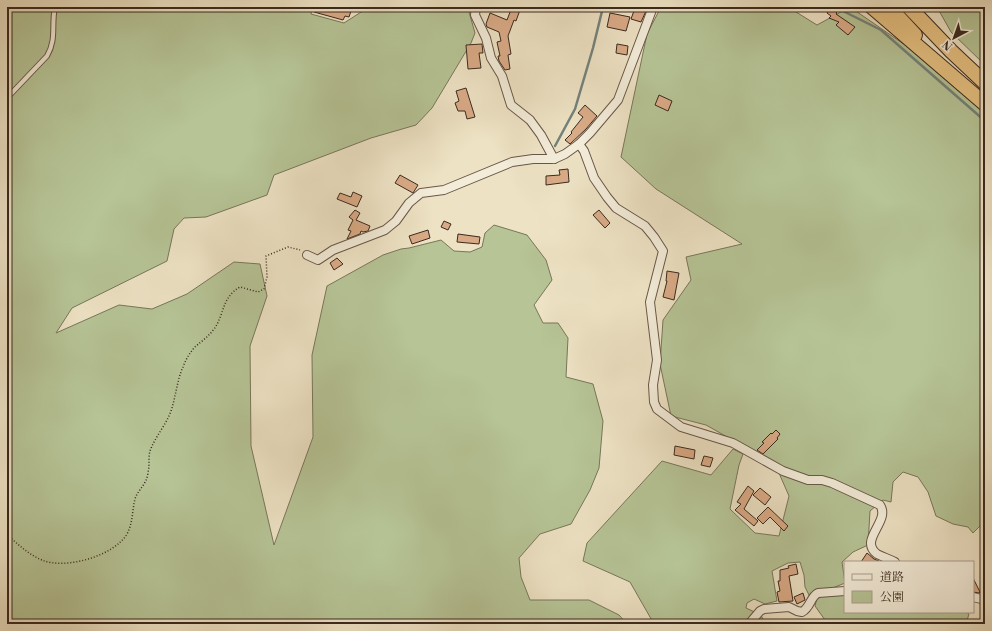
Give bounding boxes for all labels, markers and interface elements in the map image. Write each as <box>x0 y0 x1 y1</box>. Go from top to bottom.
north arrow <box>934 18 974 58</box>
text: N <box>940 36 956 53</box>
legend <box>844 561 974 613</box>
text: 道路 <box>880 570 904 585</box>
text: 公園 <box>880 590 904 605</box>

